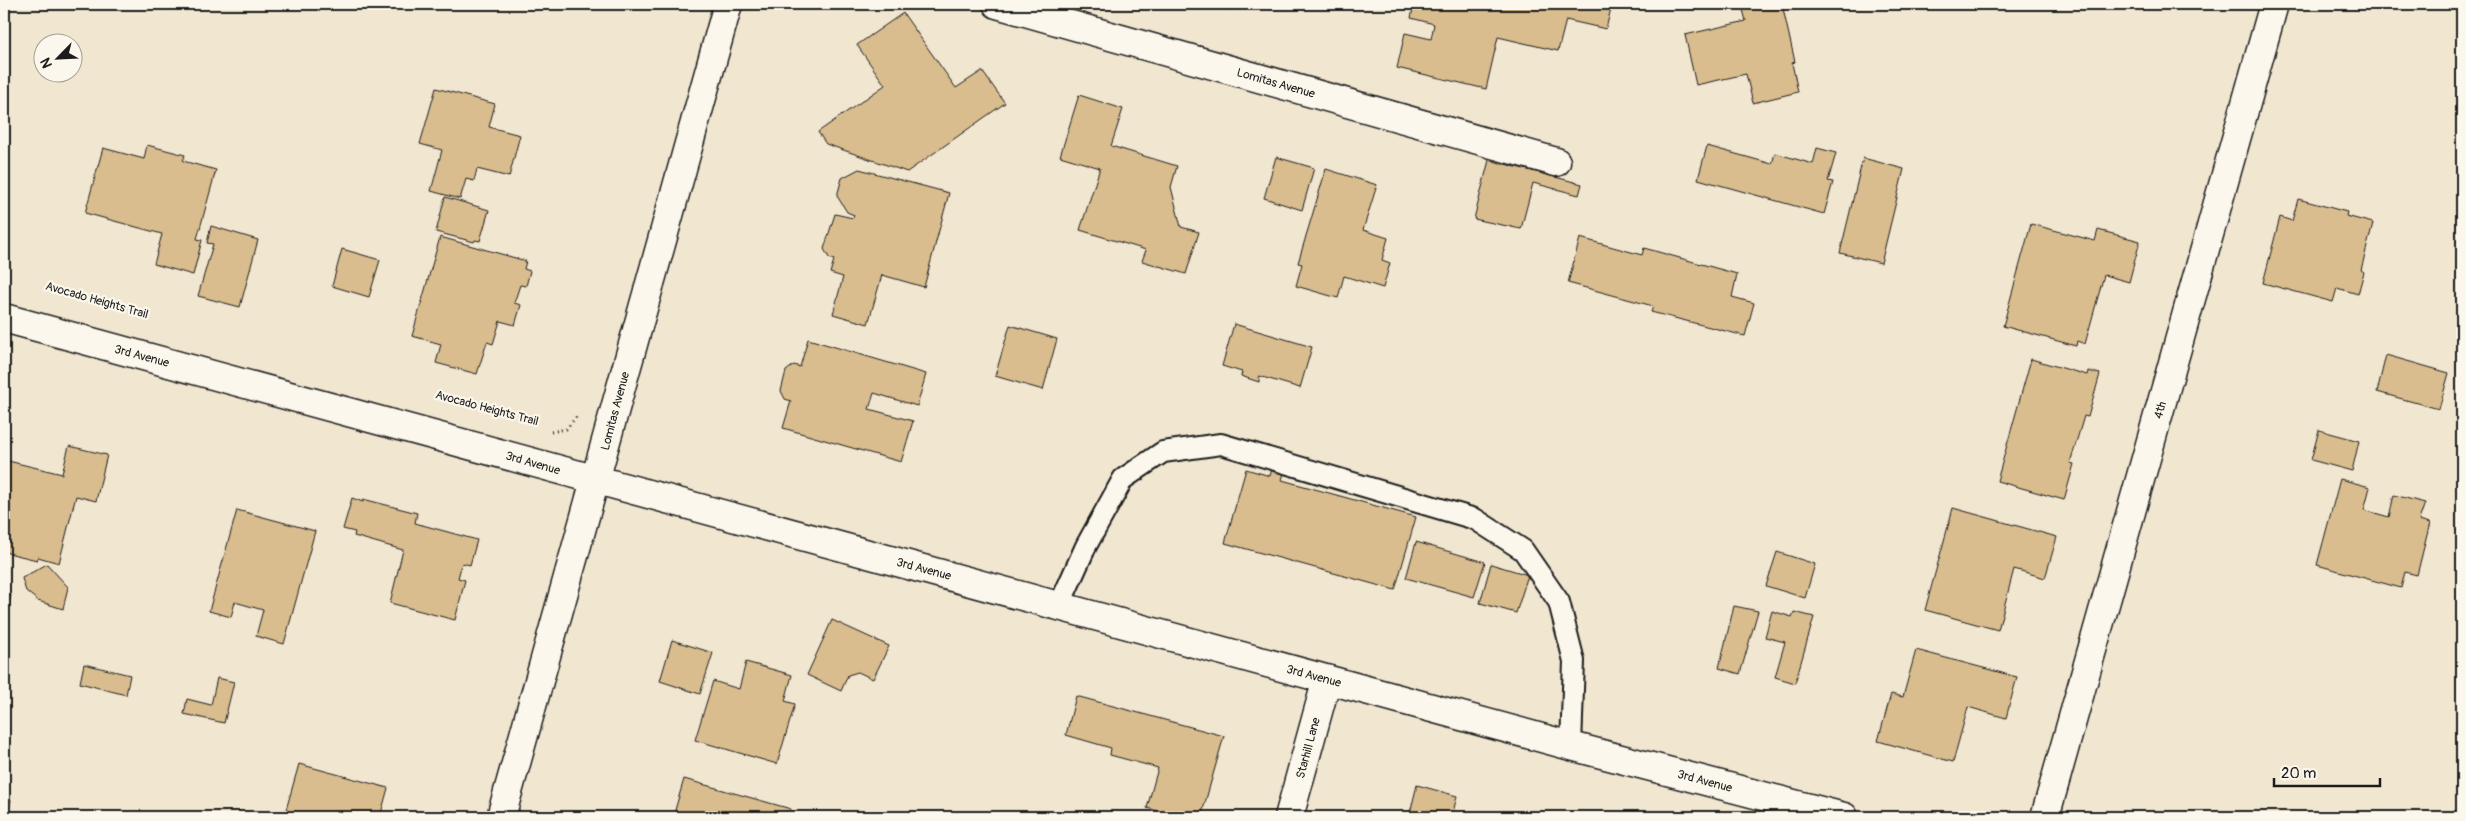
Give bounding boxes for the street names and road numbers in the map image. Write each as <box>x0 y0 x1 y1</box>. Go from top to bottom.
street label: Lomitas Avenue <box>1235 65 1317 102</box>
street label: Avocado Heights Trail <box>44 279 150 322</box>
street label: 3rd Avenue <box>113 342 171 371</box>
street label: Lomitas Avenue <box>598 370 633 452</box>
street label: Avocado Heights Trail <box>434 387 540 430</box>
street label: 4th <box>2151 399 2170 421</box>
street label: 3rd Avenue <box>504 449 562 478</box>
street label: 3rd Avenue <box>895 555 953 584</box>
street label: 3rd Avenue <box>1285 662 1343 691</box>
street label: Starhill Lane <box>1293 716 1324 780</box>
street label: 3rd Avenue <box>1676 767 1734 796</box>

